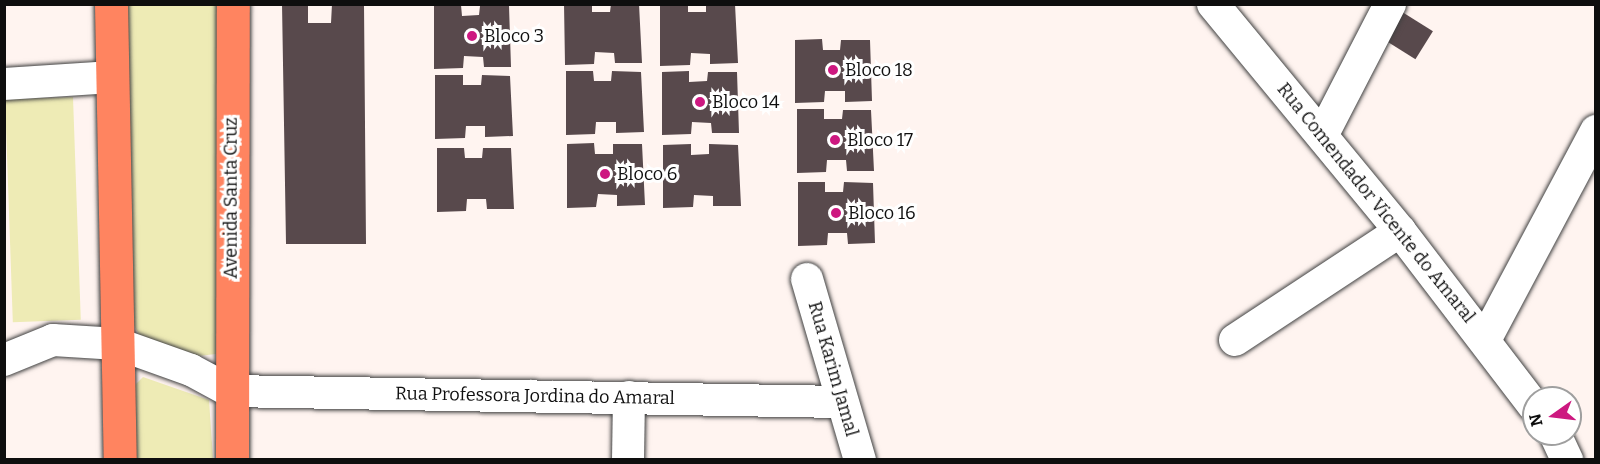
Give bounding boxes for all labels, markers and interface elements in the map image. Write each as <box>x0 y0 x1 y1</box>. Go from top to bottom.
place label: Bloco 3 <box>484 25 544 47</box>
marker: Bloco 3 <box>465 29 479 43</box>
place label: Bloco 18 <box>845 59 913 81</box>
marker: Bloco 18 <box>826 63 840 77</box>
street label: Rua Comendador Vicente do Amaral <box>1273 79 1479 327</box>
place label: Bloco 14 <box>712 91 780 113</box>
marker: Bloco 14 <box>693 95 707 109</box>
street label: Avenida Santa Cruz <box>220 117 242 279</box>
place label: Bloco 17 <box>847 129 913 151</box>
marker: Bloco 17 <box>828 133 842 147</box>
place label: Bloco 6 <box>617 163 677 185</box>
marker: Bloco 6 <box>598 167 612 181</box>
place label: Bloco 16 <box>848 202 916 224</box>
marker: Bloco 16 <box>829 206 843 220</box>
street label: Rua Karim Jamal <box>803 299 863 439</box>
street label: Rua Professora Jordina do Amaral <box>395 383 675 409</box>
north arrow <box>1522 386 1582 446</box>
text: N <box>1525 412 1547 428</box>

